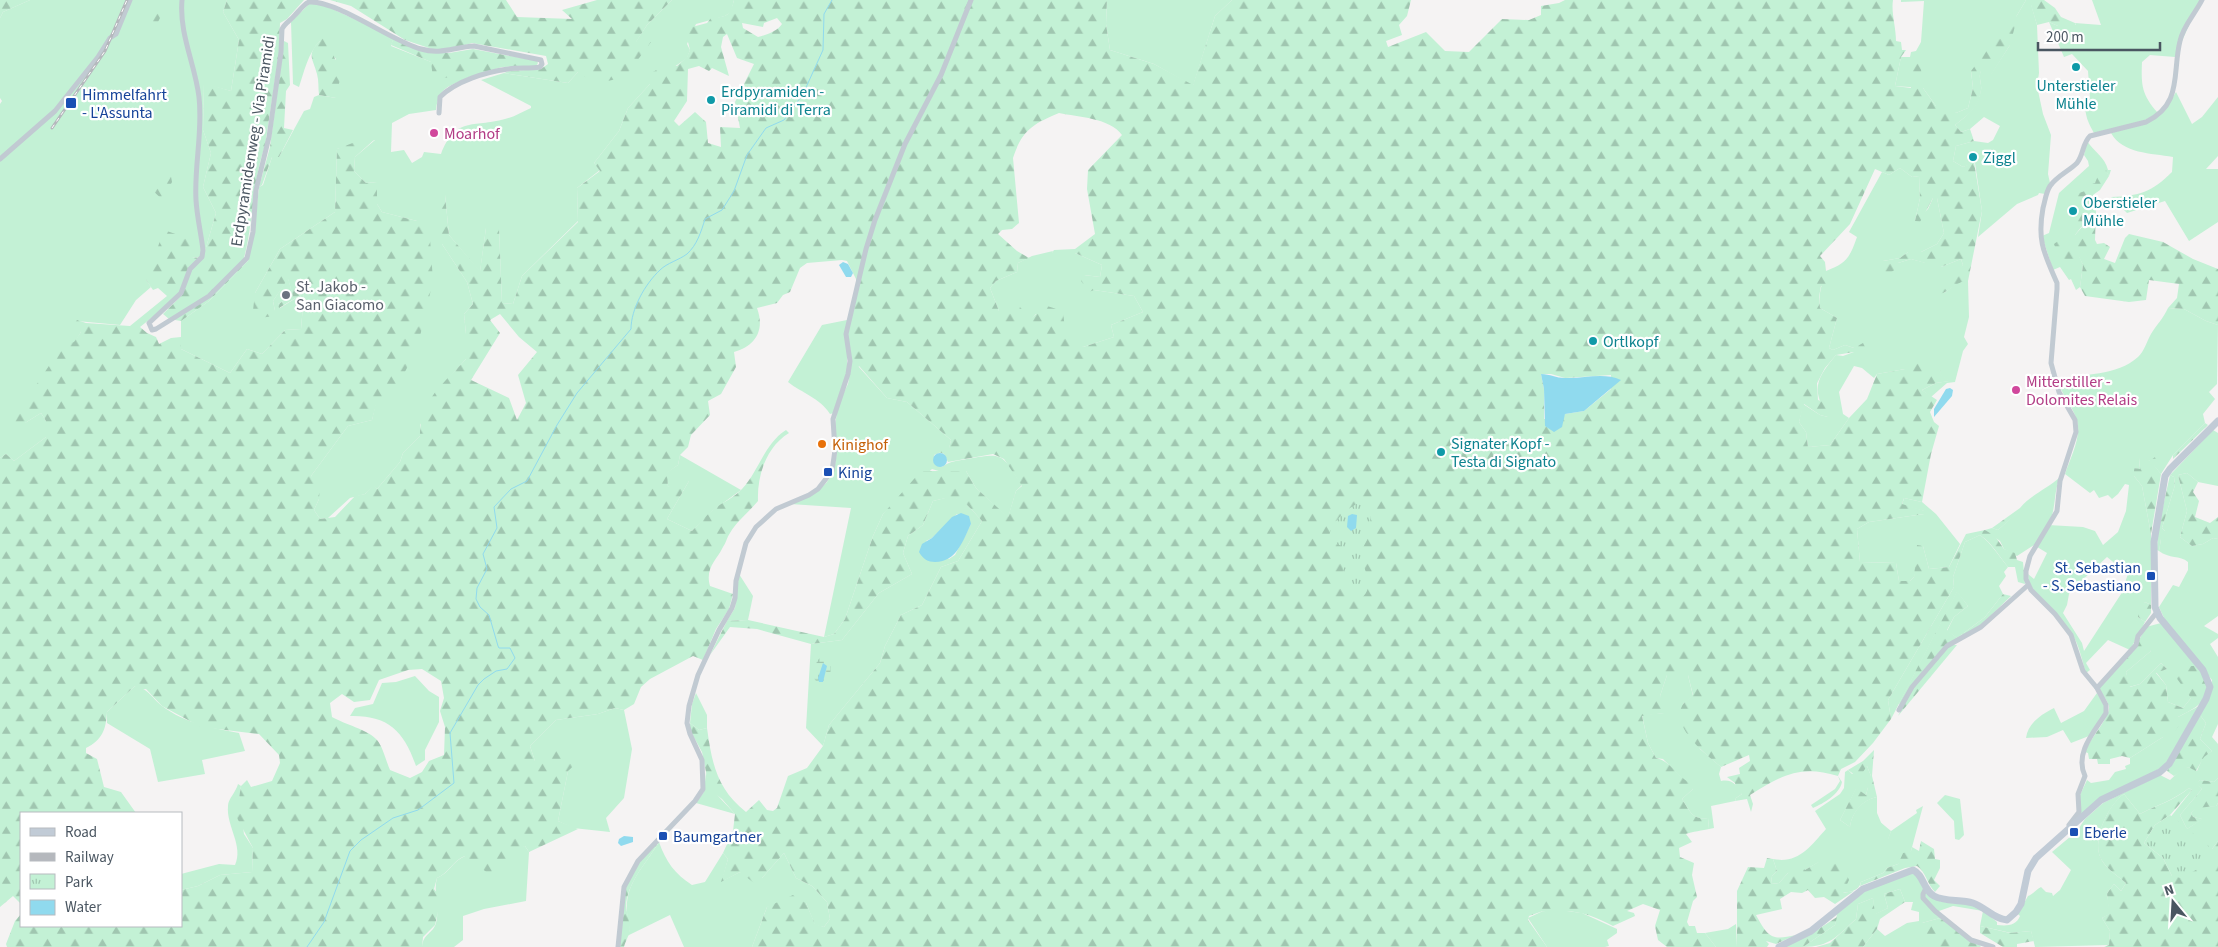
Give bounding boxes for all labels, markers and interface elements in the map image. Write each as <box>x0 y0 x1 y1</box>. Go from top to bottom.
scale bar <box>2038 20 2160 52</box>
text: 200 m <box>2046 27 2084 48</box>
street label: Erdpyramidenweg - Via Piramidi <box>225 34 281 248</box>
marker: Unterstieler Mühle <box>2070 61 2082 73</box>
place label: Unterstieler Mühle <box>2037 75 2116 115</box>
place label: Erdpyramiden - Piramidi di Terra <box>721 81 831 121</box>
place label: Himmelfahrt - L'Assunta <box>82 84 168 124</box>
marker: Erdpyramiden - Piramidi di Terra <box>705 94 717 106</box>
marker: Himmelfahrt - L'Assunta <box>64 96 78 110</box>
place label: Moarhof <box>444 123 501 145</box>
marker: Moarhof <box>428 127 440 139</box>
place label: Ziggl <box>1983 147 2016 169</box>
marker: Ziggl <box>1967 151 1979 163</box>
place label: Oberstieler Mühle <box>2083 192 2158 232</box>
marker: Oberstieler Mühle <box>2067 205 2079 217</box>
place label: St. Jakob - San Giacomo <box>296 276 384 316</box>
marker: St. Jakob - San Giacomo <box>280 289 292 301</box>
place label: Ortlkopf <box>1603 331 1660 353</box>
marker: Ortlkopf <box>1587 335 1599 347</box>
place label: Mitterstiller - Dolomites Relais <box>2026 371 2137 411</box>
marker: Mitterstiller - Dolomites Relais <box>2010 384 2022 396</box>
place label: Signater Kopf - Testa di Signato <box>1451 433 1556 473</box>
place label: Kinighof <box>832 434 889 456</box>
marker: Kinighof <box>816 438 828 450</box>
marker: Signater Kopf - Testa di Signato <box>1435 446 1447 458</box>
place label: Kinig <box>838 462 872 484</box>
marker: Kinig <box>822 466 834 478</box>
place label: St. Sebastian - S. Sebastiano <box>2043 557 2141 597</box>
marker: St. Sebastian - S. Sebastiano <box>2145 570 2157 582</box>
legend <box>20 812 182 927</box>
text: Road <box>65 822 97 843</box>
place label: Eberle <box>2084 822 2127 844</box>
place label: Baumgartner <box>673 826 762 848</box>
marker: Eberle <box>2068 826 2080 838</box>
marker: Baumgartner <box>657 830 669 842</box>
text: Railway <box>65 847 114 868</box>
text: Park <box>65 872 94 893</box>
north arrow <box>2148 877 2198 927</box>
text: N <box>2162 880 2177 902</box>
text: Water <box>65 897 102 918</box>

